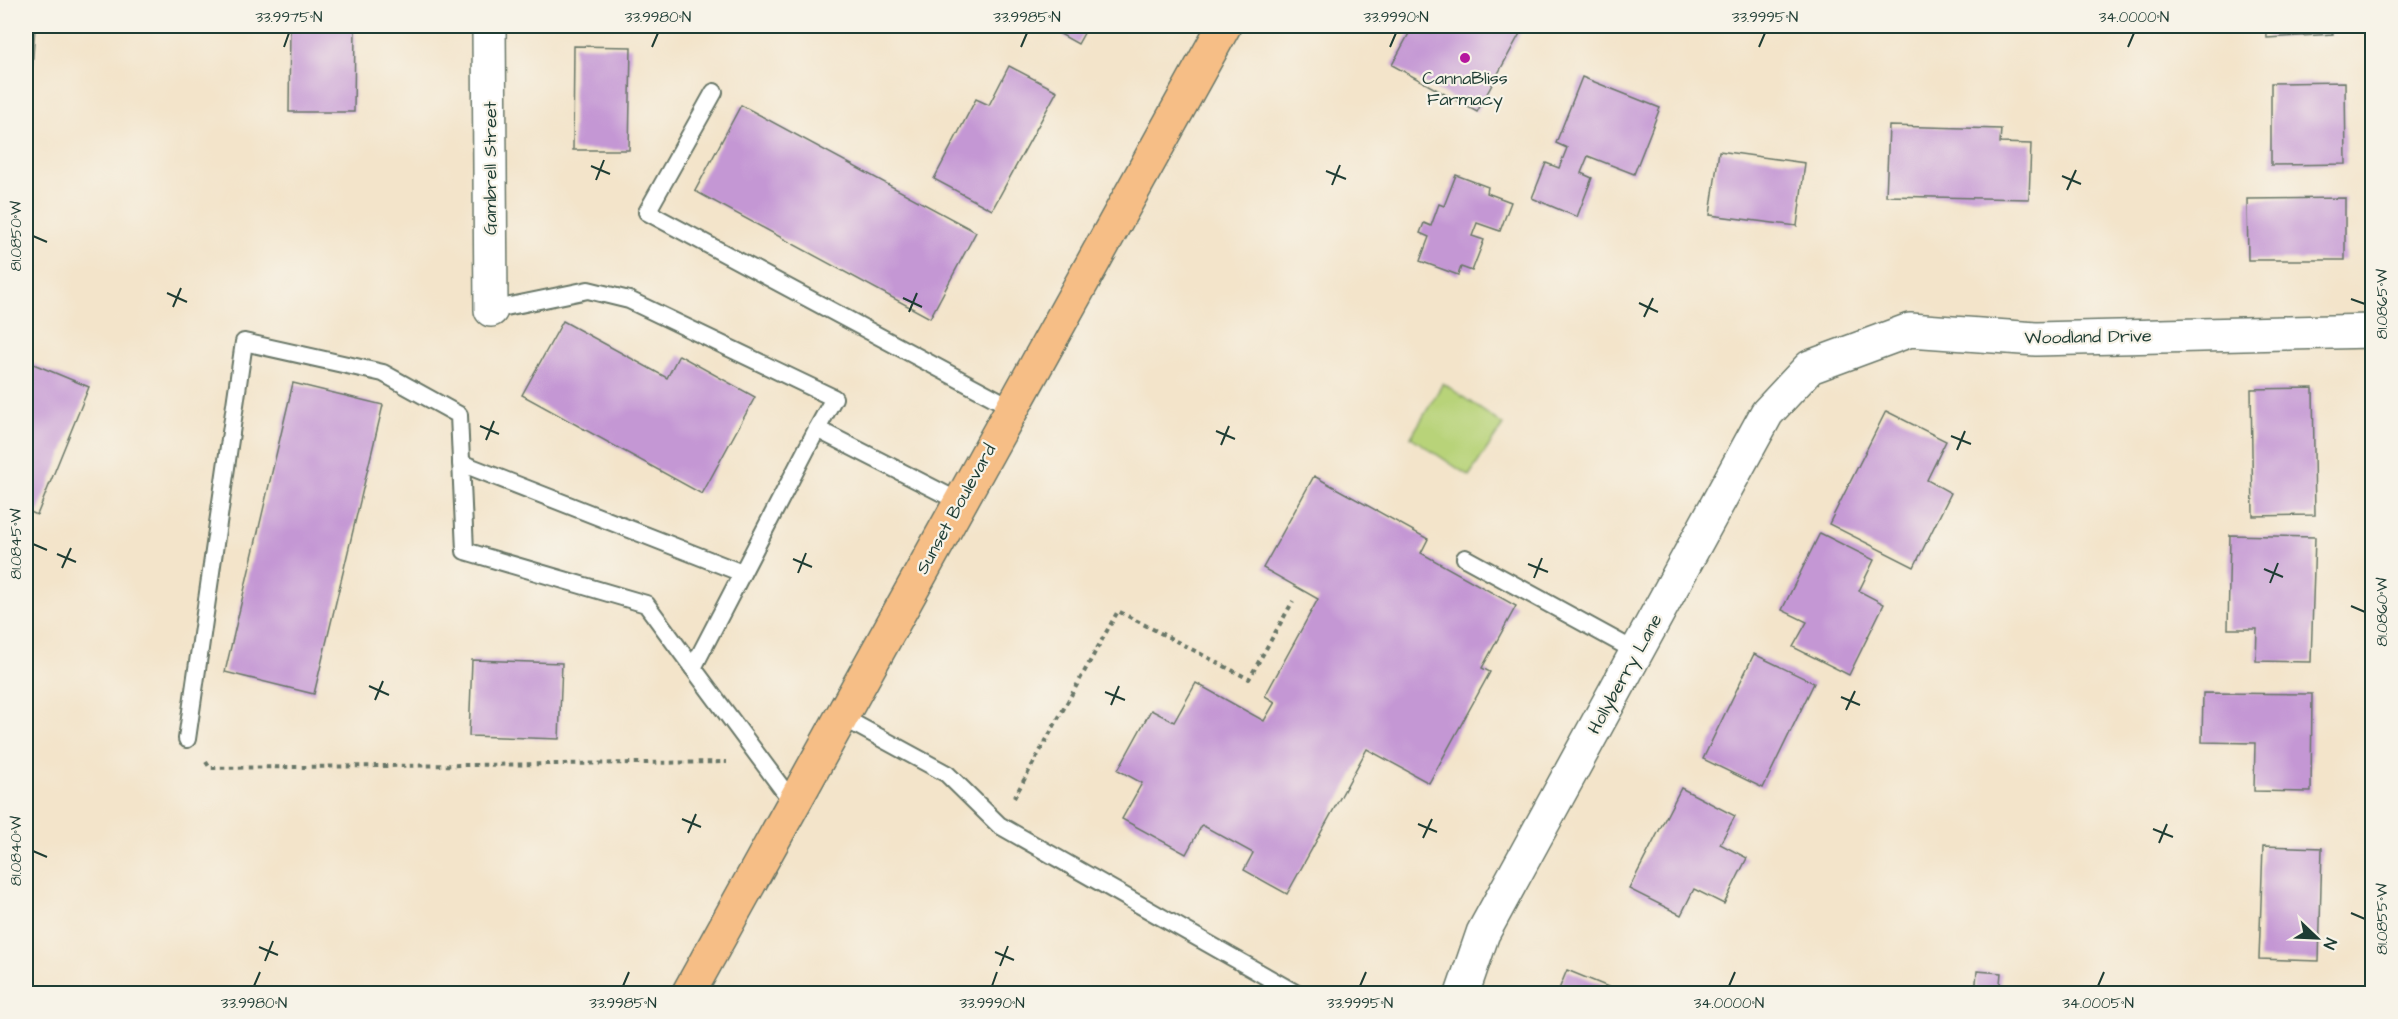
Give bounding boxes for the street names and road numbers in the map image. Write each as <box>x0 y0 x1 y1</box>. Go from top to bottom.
street label: Gambrell Street <box>478 100 503 235</box>
street label: Woodland Drive <box>2024 323 2152 351</box>
street label: Sunset Boulevard <box>910 439 1002 579</box>
street label: Hollyberry Lane <box>1582 609 1669 739</box>

